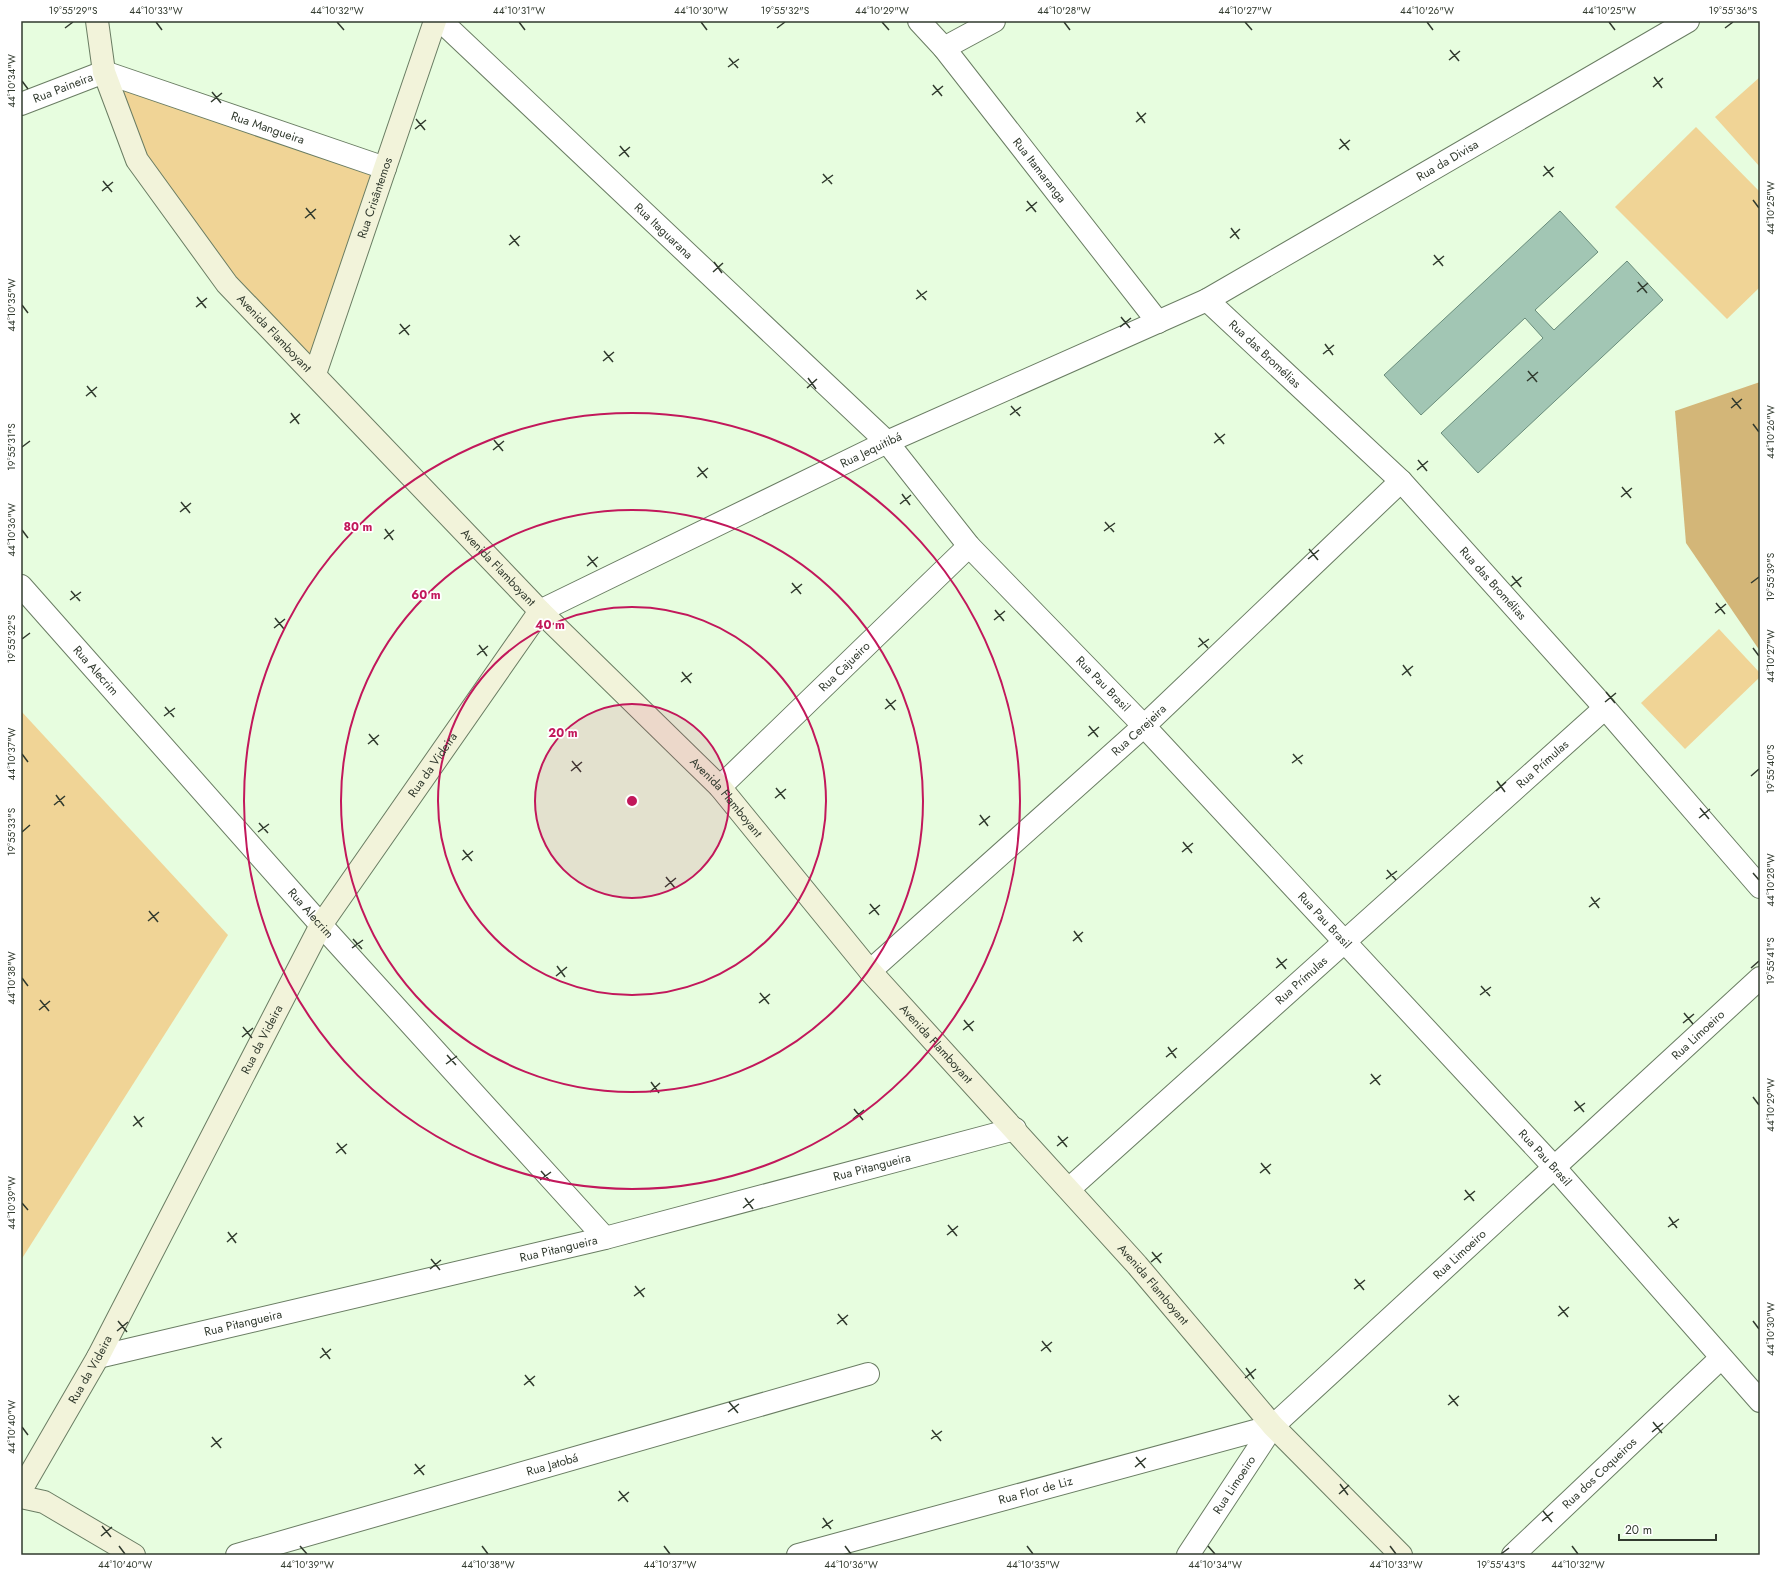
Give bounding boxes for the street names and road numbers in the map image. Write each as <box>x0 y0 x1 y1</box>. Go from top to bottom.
street label: Rua Paineira <box>30 68 96 108</box>
street label: Rua Mangueira <box>229 107 307 149</box>
street label: Rua Itamaranga <box>1008 134 1071 207</box>
street label: Rua da Divisa <box>1413 135 1482 186</box>
street label: Rua Crisântemos <box>353 155 397 241</box>
street label: Rua Itaguarana <box>630 199 697 263</box>
street label: Avenida Flamboyant <box>233 290 316 376</box>
street label: Rua das Bromélias <box>1225 316 1305 392</box>
street label: Rua Jequitibá <box>837 428 905 473</box>
street label: Avenida Flamboyant <box>457 524 540 610</box>
street label: Rua das Bromélias <box>1455 543 1531 624</box>
street label: Rua Cajueiro <box>814 637 874 696</box>
street label: Rua Alecrim <box>69 642 123 700</box>
street label: Rua Pau Brasil <box>1072 652 1134 716</box>
street label: Rua Cerejeira <box>1107 700 1171 760</box>
street label: Rua da Videira <box>404 729 462 801</box>
street label: Rua Prímulas <box>1512 736 1573 793</box>
street label: Avenida Flamboyant <box>686 753 767 841</box>
street label: Rua Alecrim <box>283 884 338 942</box>
street label: Rua Pau Brasil <box>1294 888 1356 953</box>
street label: Rua Prímulas <box>1271 952 1332 1009</box>
street label: Avenida Flamboyant <box>895 1000 977 1088</box>
street label: Rua da Videira <box>237 1001 287 1077</box>
street label: Rua Limoeiro <box>1667 1006 1729 1064</box>
street label: Rua Pau Brasil <box>1514 1125 1576 1190</box>
street label: Rua Pitangueira <box>831 1148 913 1186</box>
street label: Rua Limoeiro <box>1429 1225 1491 1284</box>
street label: Rua Pitangueira <box>518 1231 599 1267</box>
street label: Avenida Flamboyant <box>1113 1240 1193 1329</box>
street label: Rua Pitangueira <box>202 1305 284 1341</box>
street label: Rua da Videira <box>64 1332 117 1407</box>
street label: Rua dos Coqueiros <box>1558 1433 1641 1513</box>
street label: Rua Jatobá <box>524 1449 581 1481</box>
street label: Rua Limoeiro <box>1208 1452 1260 1518</box>
street label: Rua Flor de Liz <box>996 1472 1075 1509</box>

